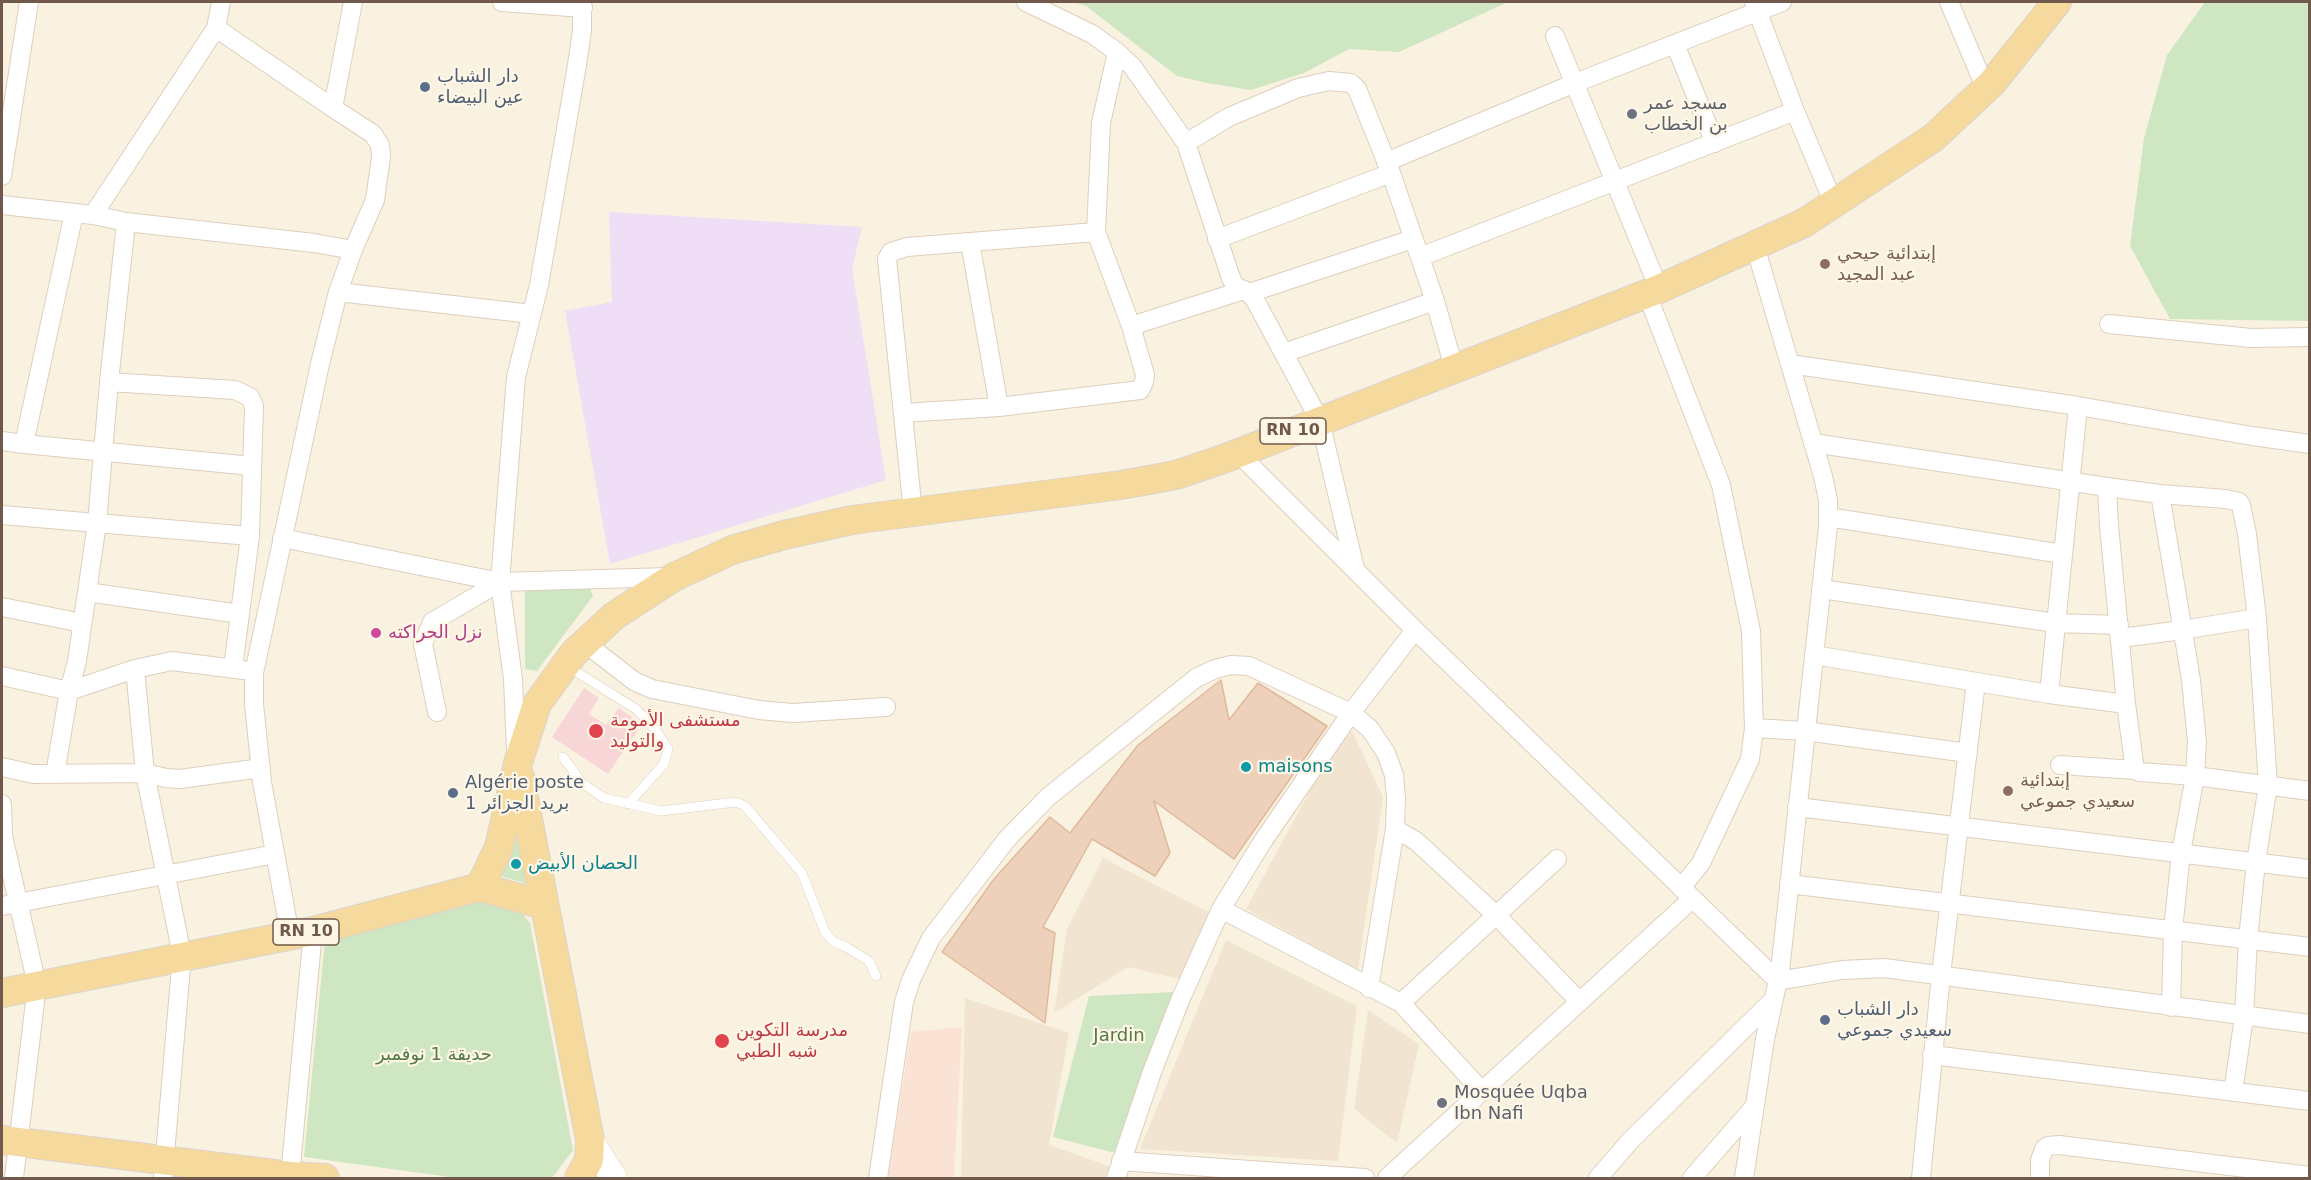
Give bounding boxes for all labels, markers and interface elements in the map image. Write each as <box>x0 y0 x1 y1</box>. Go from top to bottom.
place label: دار الشباب عين البيضاء <box>437 66 524 109</box>
marker: دار الشباب عين البيضاء <box>418 80 432 94</box>
place label: مسجد عمر بن الخطاب <box>1644 93 1728 136</box>
marker: مسجد عمر بن الخطاب <box>1625 107 1639 121</box>
place label: إبتدائية حيحي عبد المجيد <box>1837 243 1936 286</box>
marker: إبتدائية حيحي عبد المجيد <box>1818 257 1832 271</box>
road number: RN 10 <box>1260 418 1326 444</box>
place label: نزل الحراكته <box>388 622 482 644</box>
marker: نزل الحراكته <box>369 626 383 640</box>
place label: مستشفى الأمومة والتوليد <box>610 710 741 752</box>
marker: مستشفى الأمومة والتوليد <box>587 722 605 740</box>
place label: maisons <box>1258 756 1333 778</box>
marker: maisons <box>1239 760 1253 774</box>
place label: إبتدائية سعيدي جموعي <box>2020 770 2135 812</box>
place label: Algérie poste 1 بريد الجزائر <box>465 772 584 814</box>
marker: إبتدائية سعيدي جموعي <box>2001 784 2015 798</box>
marker: Algérie poste 1 بريد الجزائر <box>446 786 460 800</box>
place label: الحصان الأبيض <box>528 853 638 875</box>
marker: الحصان الأبيض <box>509 857 523 871</box>
road number: RN 10 <box>273 919 339 945</box>
place label: دار الشباب سعيدي جموعي <box>1837 999 1952 1042</box>
marker: دار الشباب سعيدي جموعي <box>1818 1013 1832 1027</box>
place label: مدرسة التكوين شبه الطبي <box>736 1020 848 1062</box>
park label: Jardin <box>1093 1025 1145 1047</box>
marker: مدرسة التكوين شبه الطبي <box>713 1032 731 1050</box>
park label: حديقة 1 نوفمبر <box>376 1044 492 1066</box>
place label: Mosquée Uqba Ibn Nafi <box>1454 1082 1588 1124</box>
marker: Mosquée Uqba Ibn Nafi <box>1435 1096 1449 1110</box>

